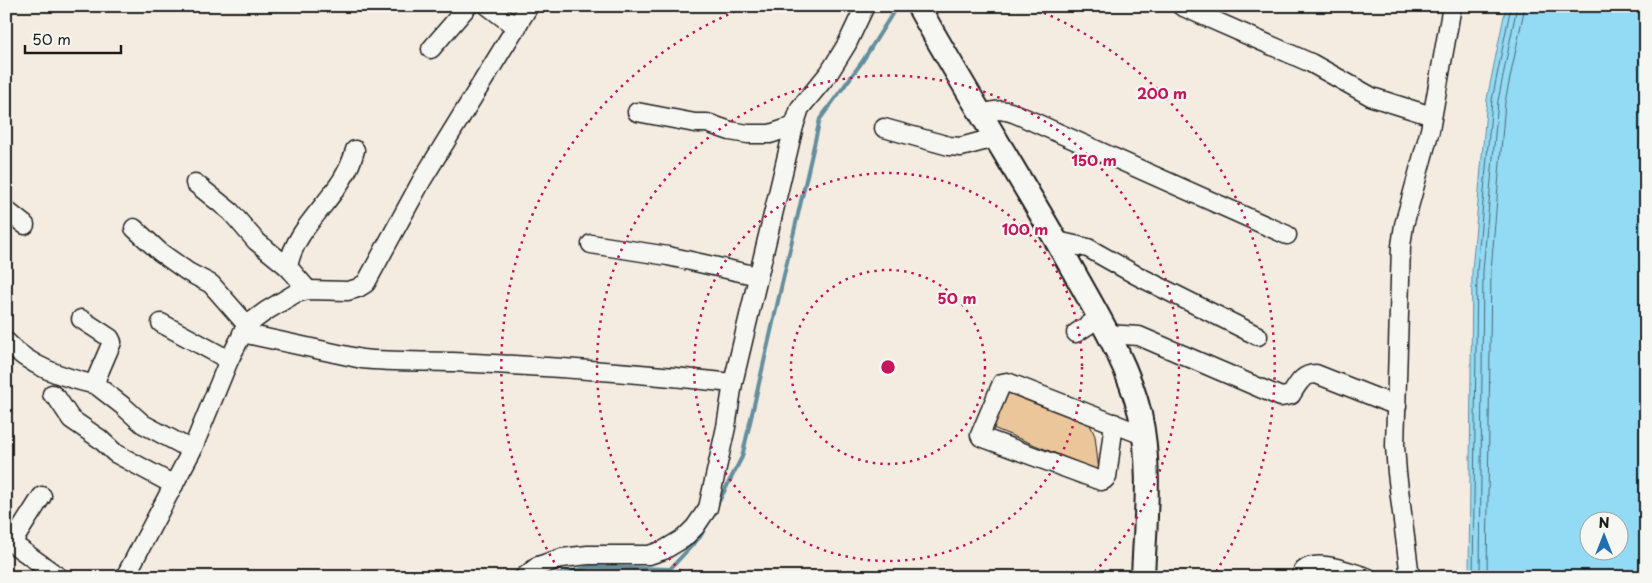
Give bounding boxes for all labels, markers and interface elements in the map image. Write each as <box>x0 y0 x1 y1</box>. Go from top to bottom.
scale bar <box>25 22 121 54</box>
text: 50 m <box>32 27 71 50</box>
text: 200 m <box>1137 81 1187 104</box>
text: 150 m <box>1071 148 1117 171</box>
text: 100 m <box>1002 217 1048 240</box>
text: 50 m <box>938 286 976 309</box>
centre of rings <box>879 358 897 376</box>
north arrow <box>1580 510 1630 560</box>
text: N <box>1598 512 1610 533</box>

